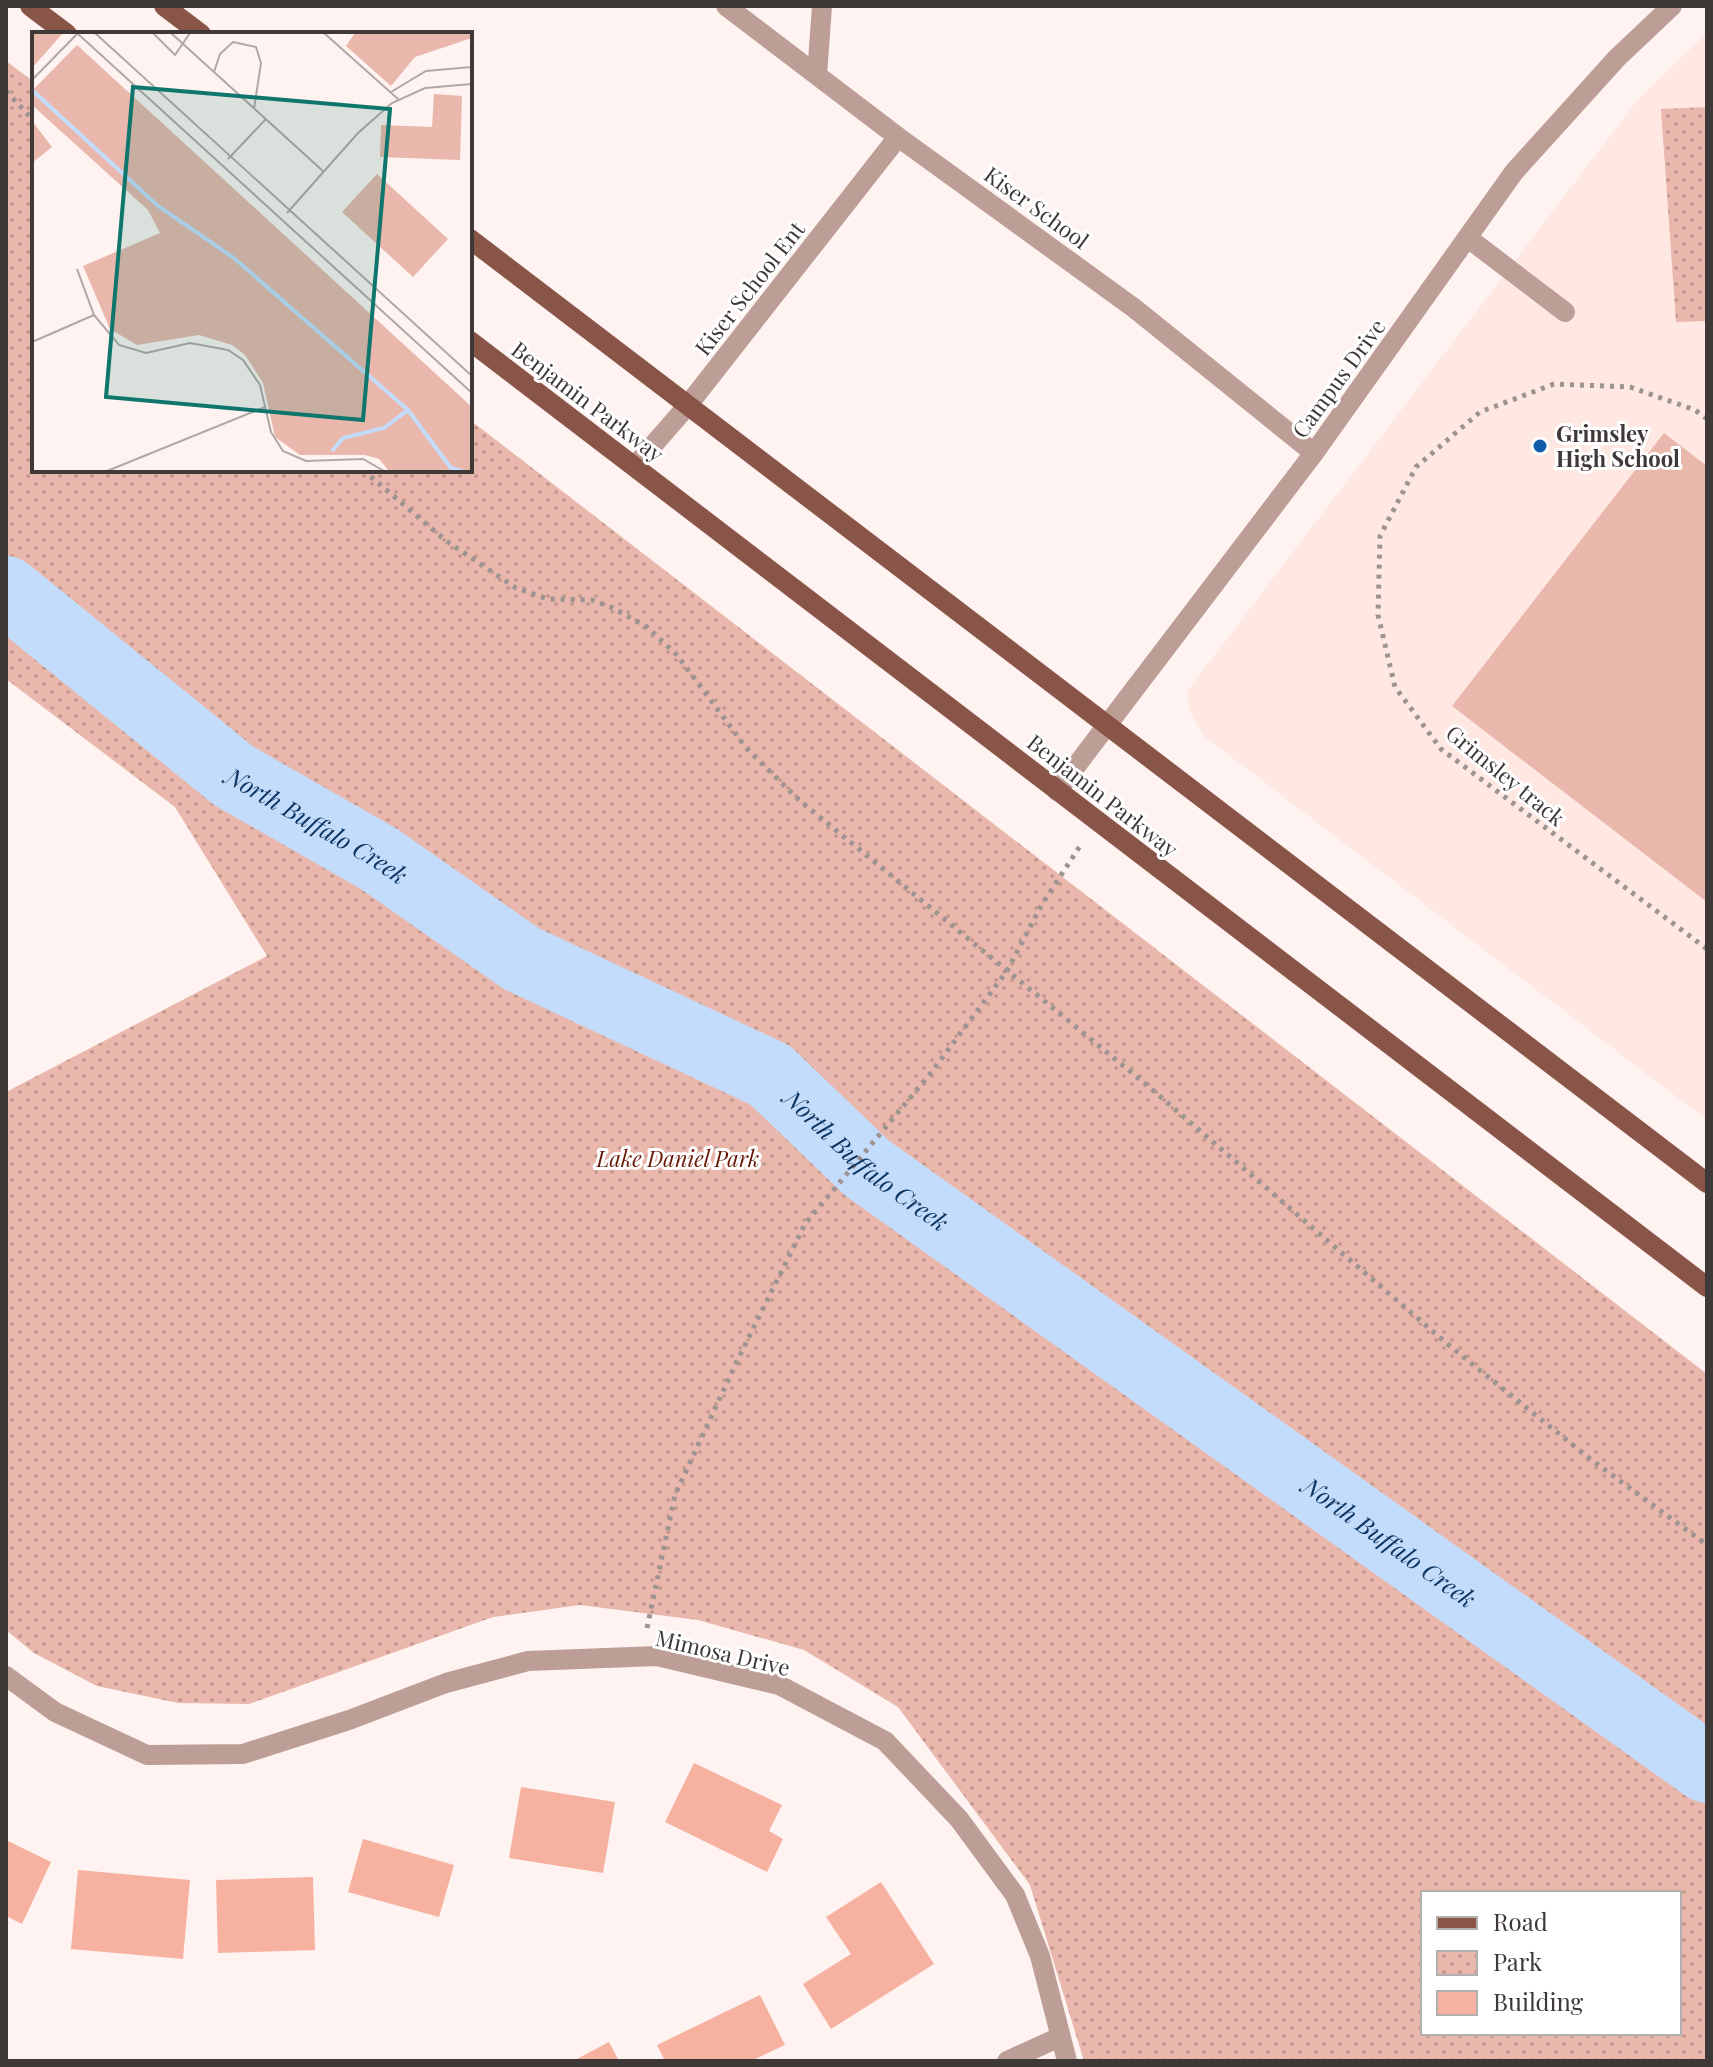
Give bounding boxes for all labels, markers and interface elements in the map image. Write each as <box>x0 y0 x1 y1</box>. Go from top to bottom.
inset map <box>32 32 472 472</box>
street label: Kiser School <box>979 159 1095 255</box>
street label: Kiser School Ent <box>687 214 811 361</box>
street label: Campus Drive <box>1285 312 1391 444</box>
street label: Benjamin Parkway <box>506 334 670 468</box>
place label: Grimsley High School <box>1556 418 1680 473</box>
marker: Grimsley High School <box>1531 437 1549 455</box>
street label: Grimsley track <box>1440 718 1572 832</box>
street label: Benjamin Parkway <box>1022 727 1184 863</box>
water label: North Buffalo Creek <box>219 758 414 890</box>
water label: North Buffalo Creek <box>777 1080 955 1238</box>
park label: Lake Daniel Park <box>596 1143 759 1173</box>
water label: North Buffalo Creek <box>1295 1468 1483 1614</box>
street label: Mimosa Drive <box>653 1622 793 1682</box>
legend <box>1421 1891 1681 2035</box>
text: Road <box>1493 1905 1548 1937</box>
text: Park <box>1493 1945 1543 1977</box>
text: Building <box>1493 1985 1584 2017</box>

